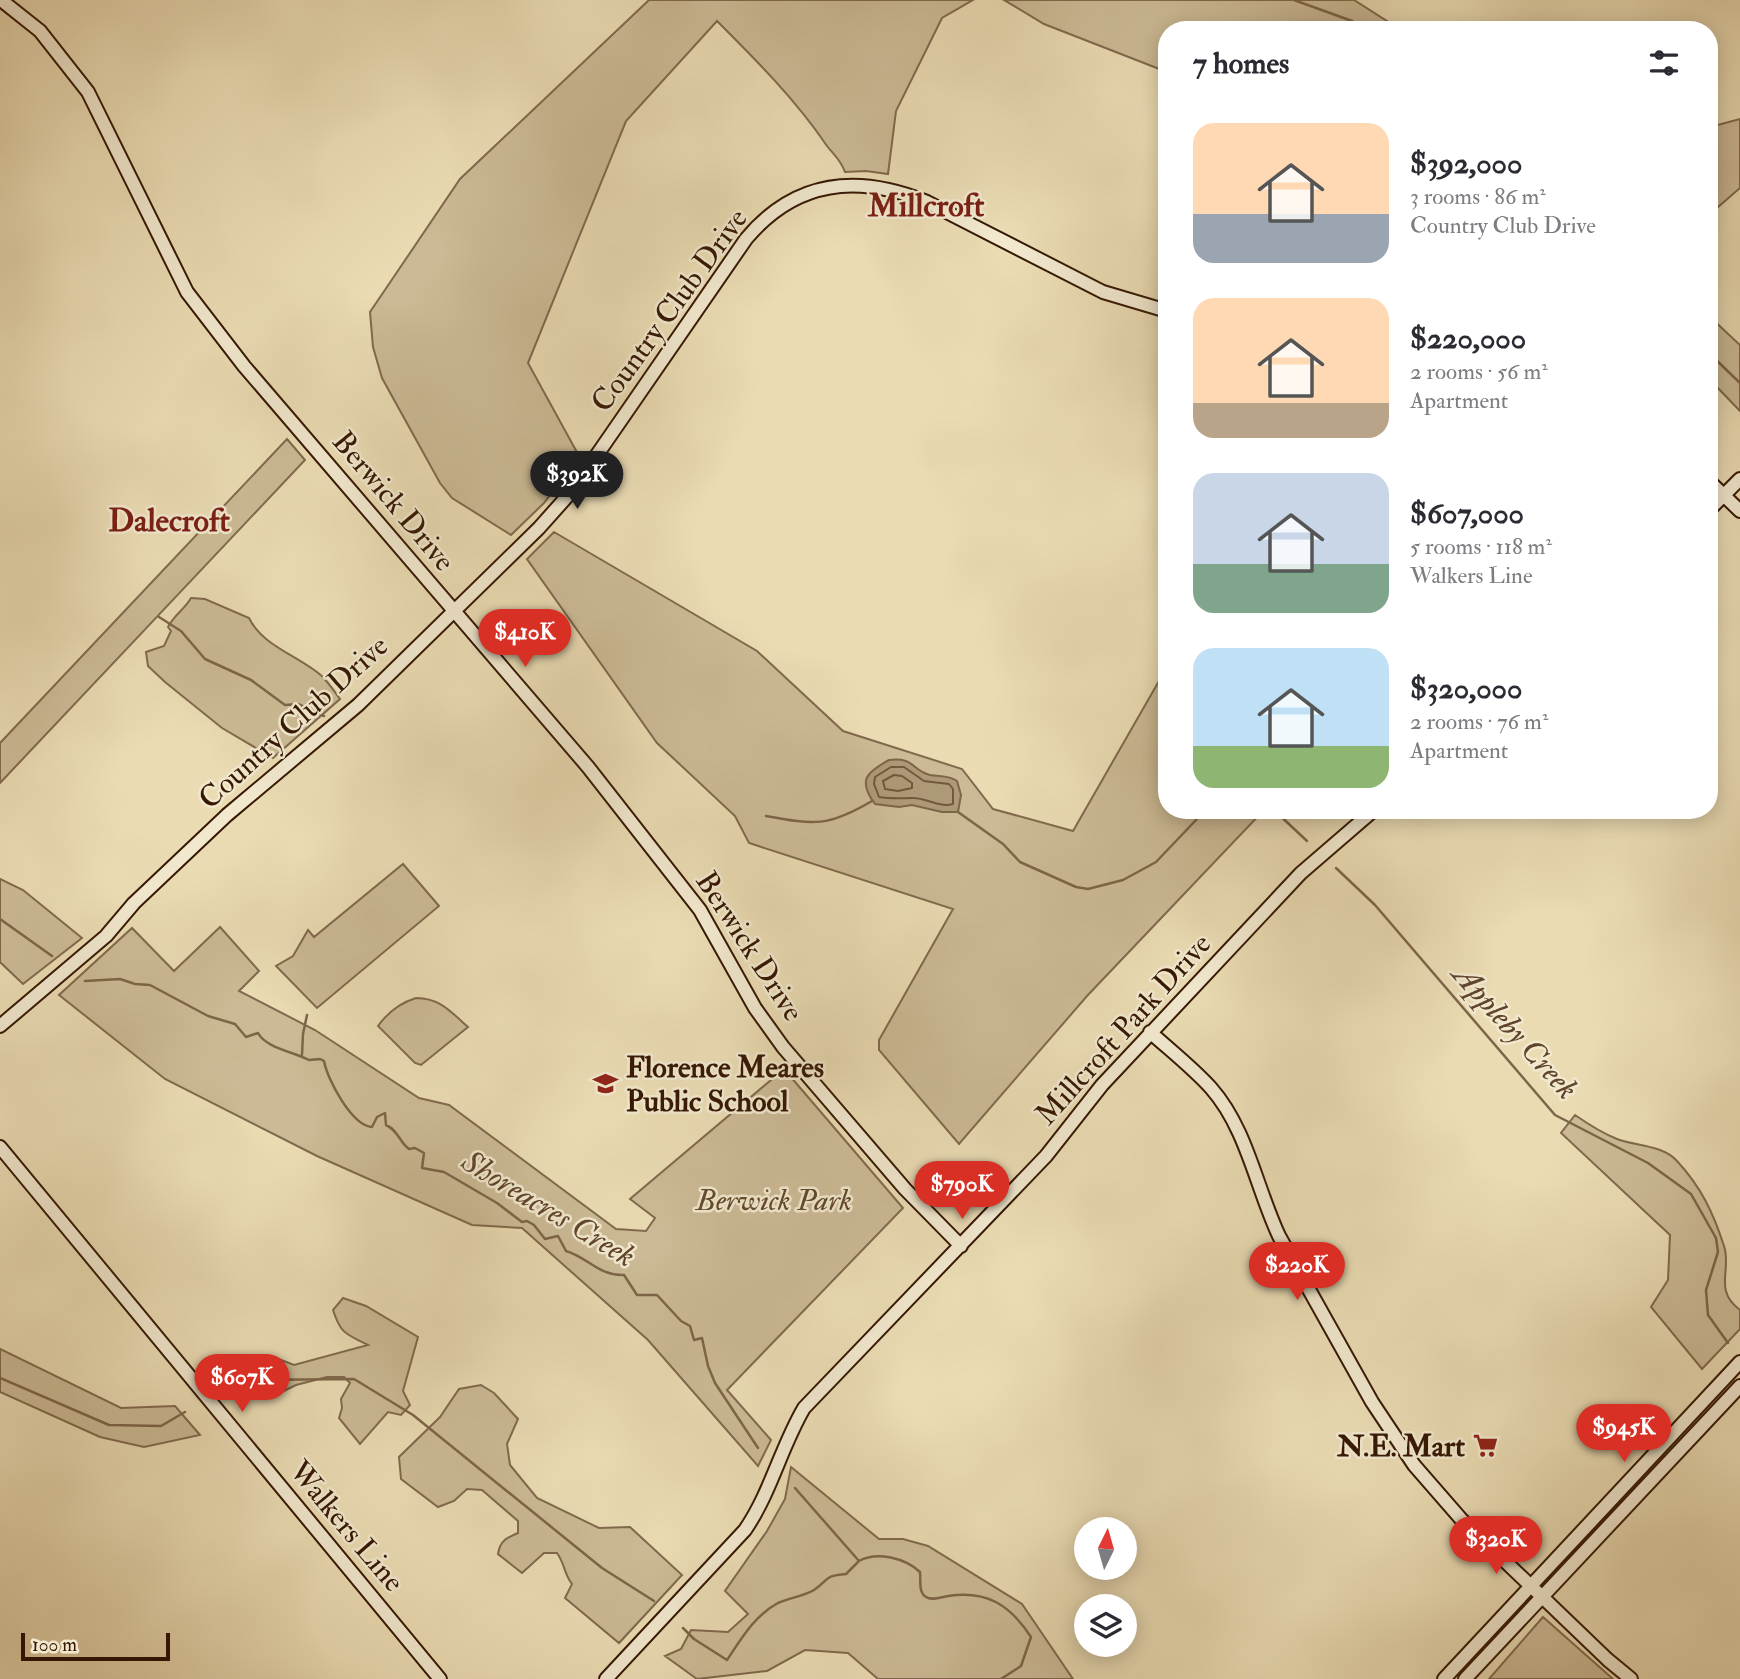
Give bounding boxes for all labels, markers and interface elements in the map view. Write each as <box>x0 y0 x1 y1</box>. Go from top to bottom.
icon: filters <box>1645 44 1683 82</box>
text: 7 homes <box>1193 45 1289 82</box>
text: $392,000 <box>1410 145 1522 182</box>
icon: home <box>1249 151 1333 235</box>
text: 3 rooms · 86 m² <box>1410 182 1546 211</box>
district label: Millcroft <box>867 186 985 226</box>
street label: Country Club Drive <box>583 201 756 419</box>
text: Country Club Drive <box>1410 211 1596 240</box>
text: $220,000 <box>1410 320 1526 357</box>
icon: home <box>1249 326 1333 410</box>
text: 2 rooms · 56 m² <box>1410 357 1548 386</box>
text: Apartment <box>1410 386 1508 415</box>
street label: Berwick Drive <box>324 424 463 579</box>
pin: $392K <box>528 452 626 511</box>
text: $392K <box>546 459 608 488</box>
text: $607,000 <box>1410 495 1524 532</box>
district label: Dalecroft <box>108 501 230 541</box>
icon: home <box>1249 501 1333 585</box>
text: 5 rooms · 118 m² <box>1410 532 1552 561</box>
text: Walkers Line <box>1410 561 1533 590</box>
pin: $410K <box>476 610 574 669</box>
text: $410K <box>494 617 556 646</box>
street label: Country Club Drive <box>191 628 396 817</box>
text: $320,000 <box>1410 670 1522 707</box>
icon: home <box>1249 676 1333 760</box>
text: 2 rooms · 76 m² <box>1410 707 1548 736</box>
text: Apartment <box>1410 736 1508 765</box>
street label: Berwick Drive <box>687 864 812 1028</box>
street label: Millcroft Park Drive <box>1028 926 1219 1133</box>
water label: Appleby Creek <box>1442 953 1587 1108</box>
place label: Florence Meares Public School <box>626 1049 824 1120</box>
school or university icon: Florence Meares Public School <box>592 1070 620 1098</box>
water label: Shoreacres Creek <box>454 1141 643 1276</box>
pin: $790K <box>913 1162 1011 1221</box>
text: $790K <box>930 1169 994 1198</box>
park label: Berwick Park <box>694 1182 852 1219</box>
pin: $220K <box>1248 1242 1346 1302</box>
text: $220K <box>1265 1250 1329 1279</box>
pin: $607K <box>193 1354 291 1414</box>
text: $607K <box>210 1362 274 1391</box>
pin: $945K <box>1575 1404 1673 1464</box>
text: $945K <box>1592 1412 1656 1441</box>
place label: N.E. Mart <box>1336 1428 1465 1465</box>
supermarket icon: N.E. Mart <box>1471 1432 1499 1460</box>
street label: Walkers Line <box>280 1452 412 1599</box>
pin: $320K <box>1447 1516 1545 1576</box>
north arrow <box>1074 1517 1138 1580</box>
map controls <box>1074 1517 1137 1657</box>
text: $320K <box>1465 1524 1527 1553</box>
button: layers <box>1074 1594 1137 1657</box>
scale bar <box>21 1630 170 1662</box>
text: 100 m <box>32 1633 77 1657</box>

